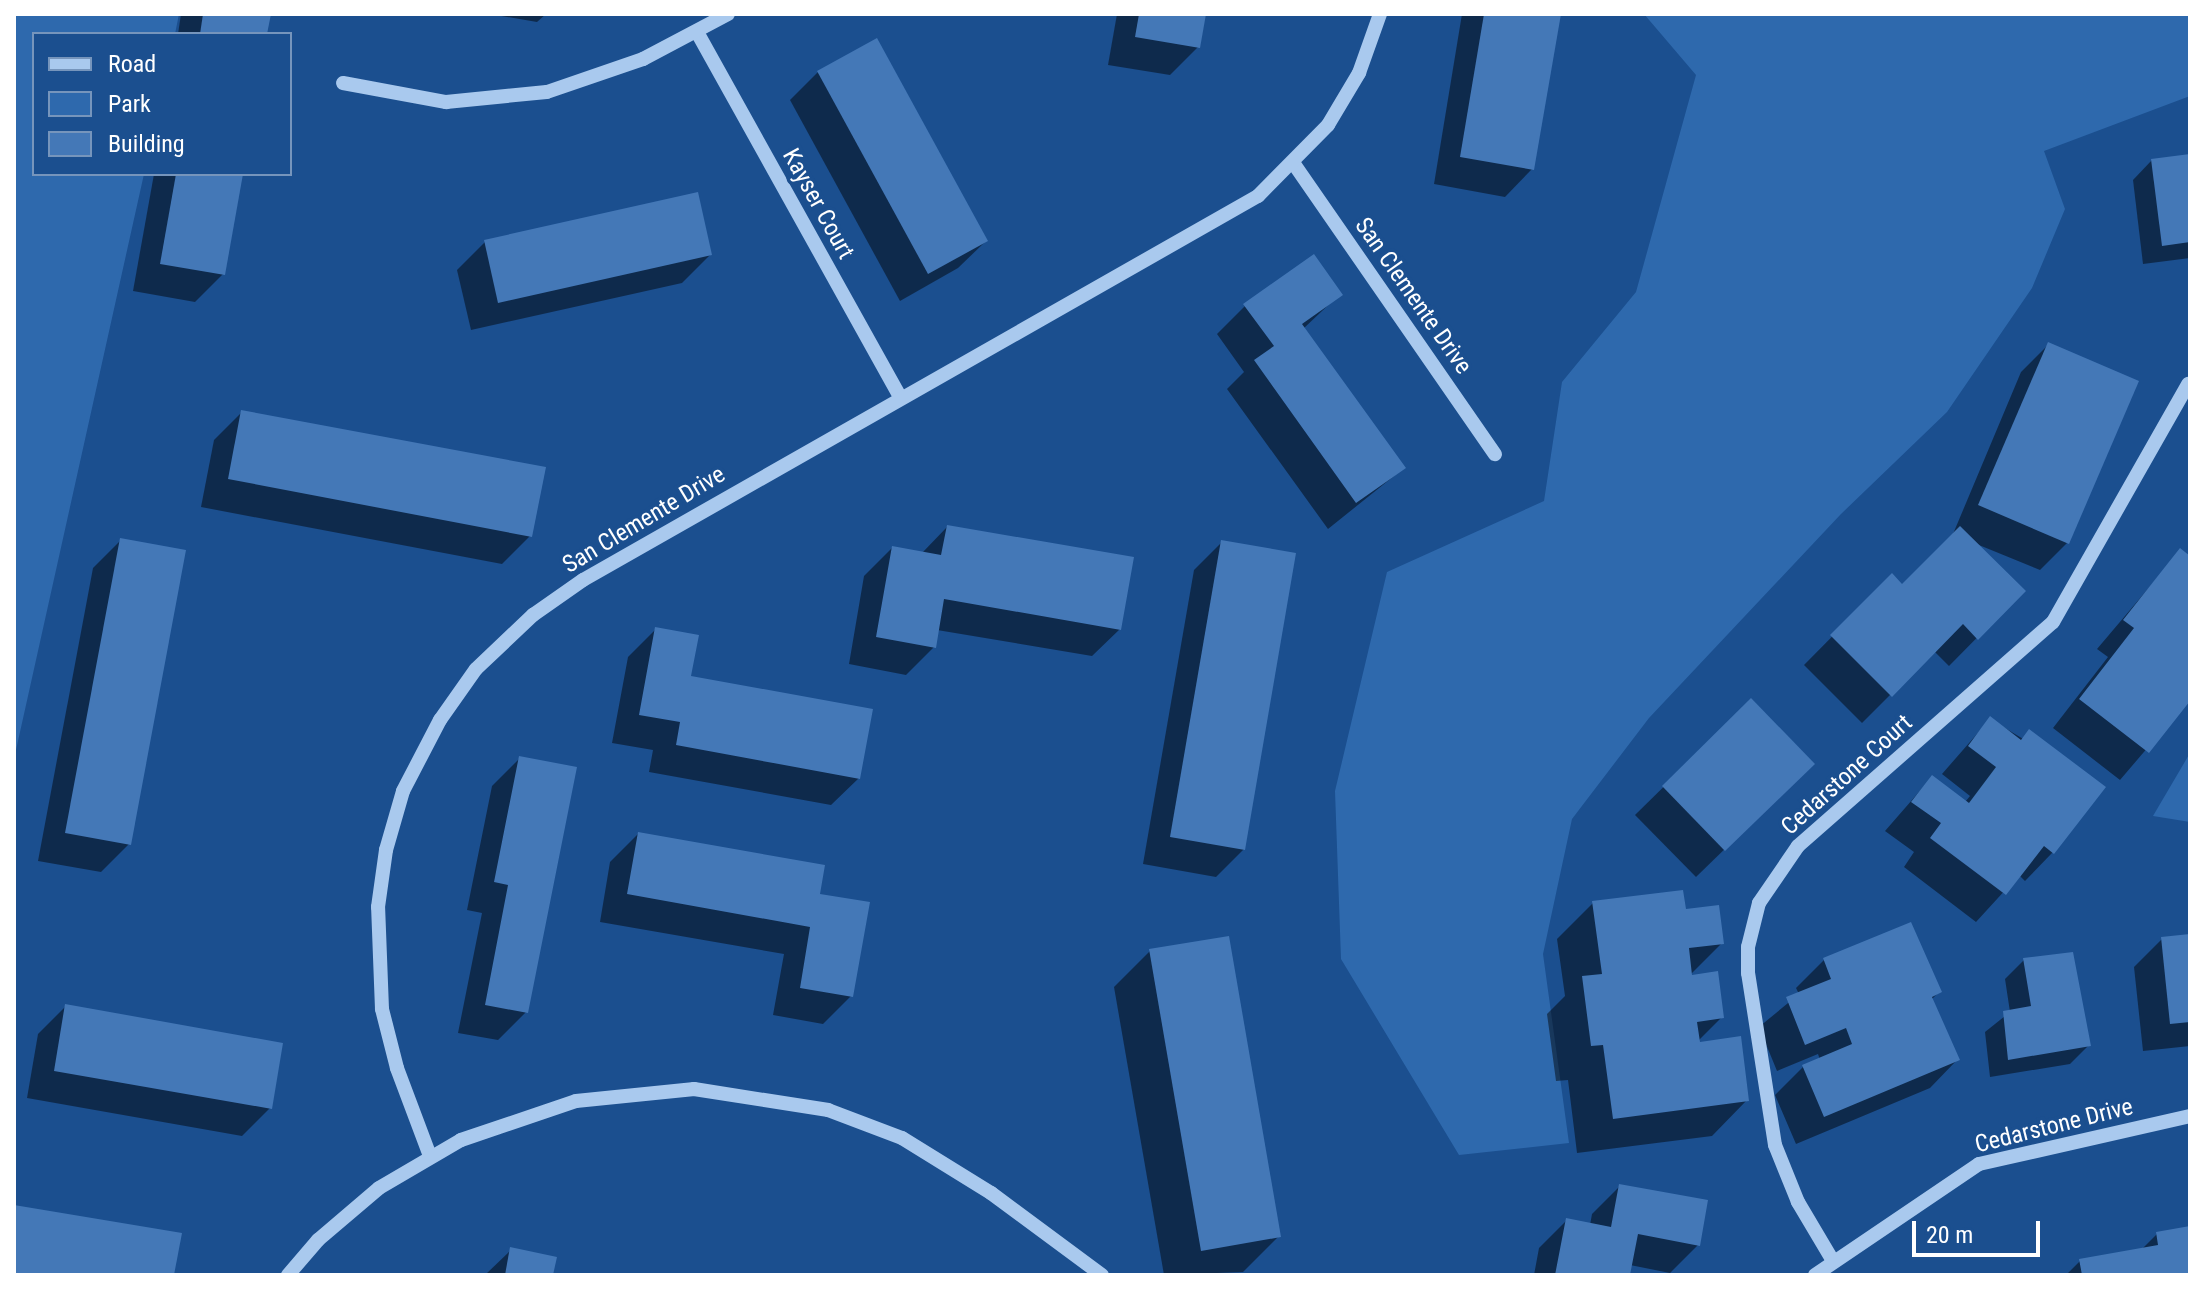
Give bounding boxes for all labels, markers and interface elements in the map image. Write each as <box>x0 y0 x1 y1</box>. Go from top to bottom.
legend <box>32 32 292 176</box>
text: Road <box>108 50 156 78</box>
text: Park <box>108 90 151 118</box>
text: Building <box>108 130 185 158</box>
street label: Kayser Court <box>776 144 860 264</box>
street label: San Clemente Drive <box>1348 212 1478 380</box>
street label: San Clemente Drive <box>558 460 730 580</box>
street label: Cedarstone Court <box>1776 709 1918 841</box>
street label: Cedarstone Drive <box>1972 1092 2136 1160</box>
scale bar <box>1916 1205 2044 1255</box>
text: 20 m <box>1926 1221 1973 1249</box>

